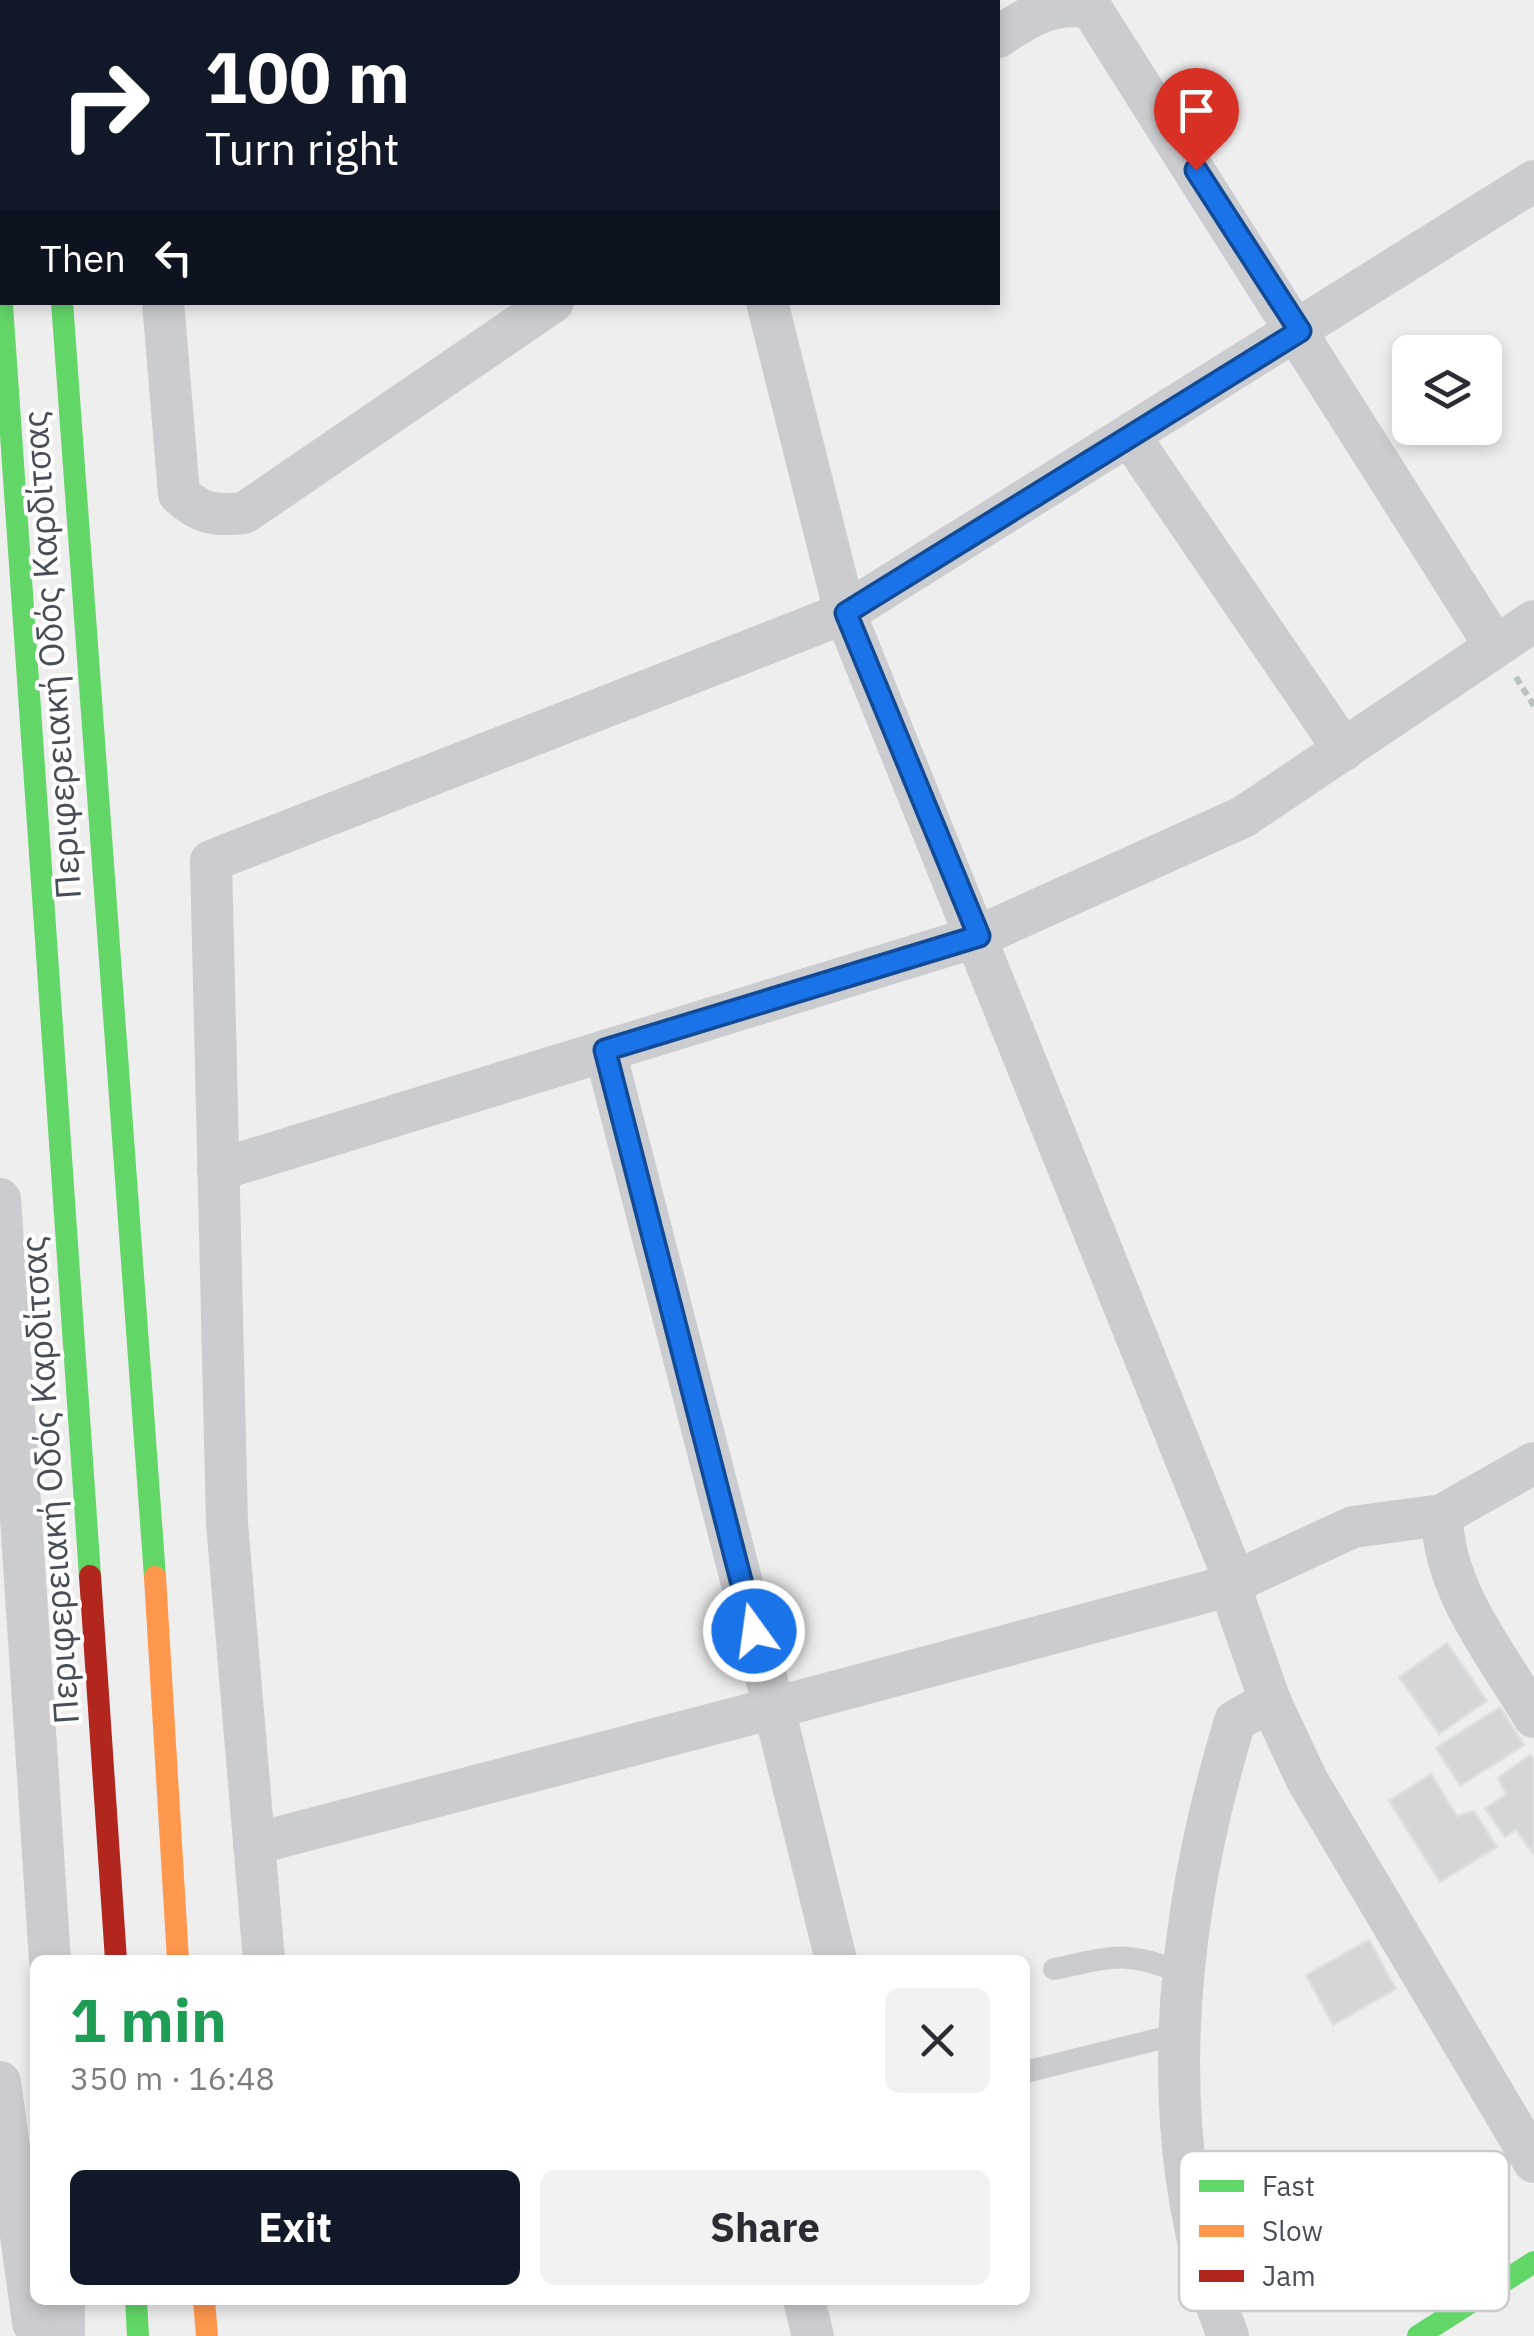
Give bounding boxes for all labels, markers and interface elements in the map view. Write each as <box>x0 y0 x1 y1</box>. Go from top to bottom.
text: 100 m <box>205 31 410 122</box>
icon: right <box>40 40 170 170</box>
pin <box>1154 68 1239 171</box>
icon: arrive <box>1169 83 1224 138</box>
text: Turn right <box>205 119 400 177</box>
icon: left <box>146 230 201 285</box>
text: Then <box>40 233 126 282</box>
map controls <box>1392 335 1502 445</box>
button: layers <box>1392 335 1502 445</box>
street label: Περιφερειακή Οδός Καρδίτσας <box>11 409 91 901</box>
street label: Περιφερειακή Οδός Καρδίτσας <box>9 1234 89 1726</box>
position arrow <box>702 1579 806 1683</box>
text: 1 min <box>70 1980 227 2059</box>
button: close <box>885 1988 990 2093</box>
text: 350 m · 16:48 <box>70 2057 275 2099</box>
legend <box>1179 2151 1509 2311</box>
text: Fast <box>1262 2167 1315 2204</box>
button: Exit <box>70 2170 520 2285</box>
button: Share <box>540 2170 990 2285</box>
text: Slow <box>1262 2212 1323 2249</box>
text: Jam <box>1262 2257 1316 2294</box>

